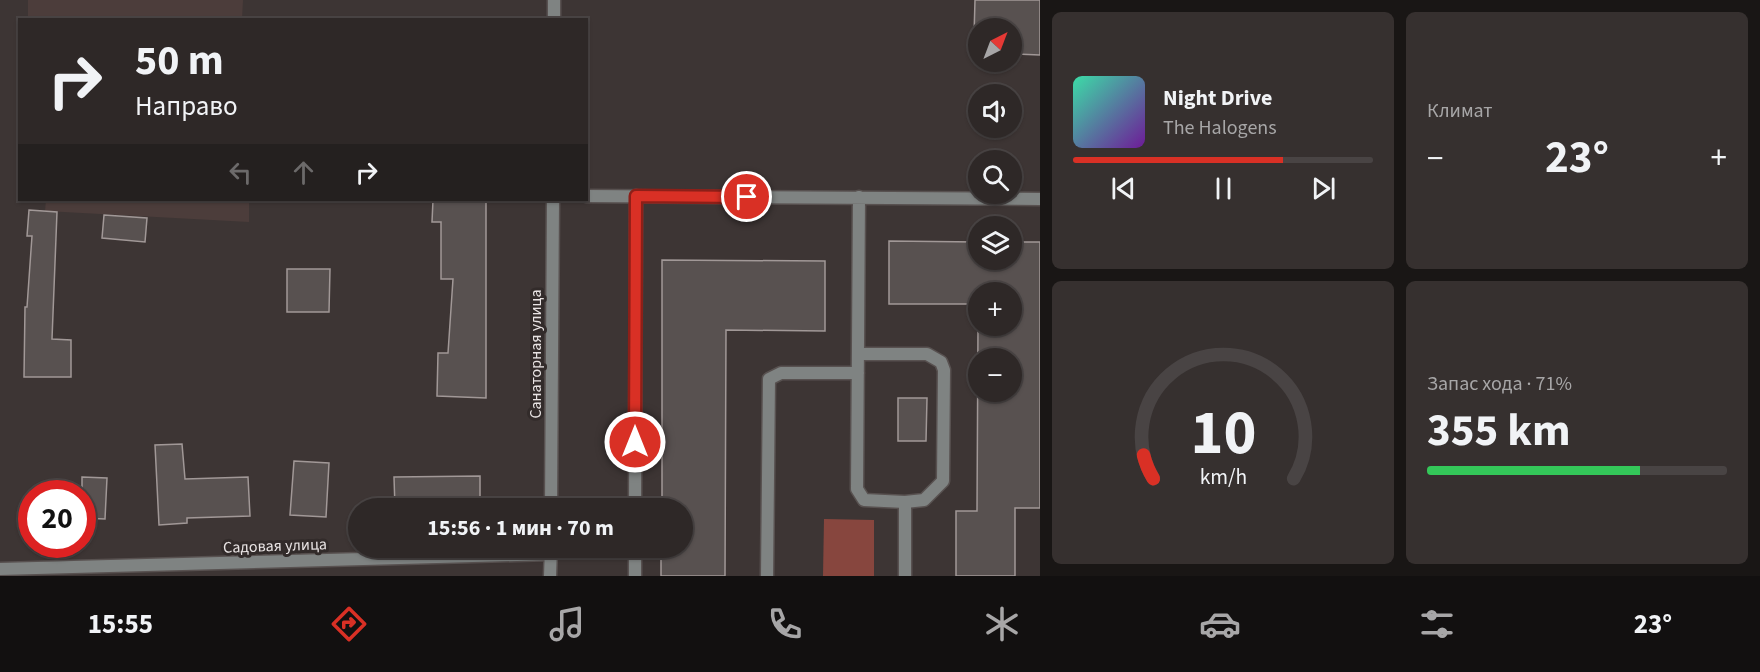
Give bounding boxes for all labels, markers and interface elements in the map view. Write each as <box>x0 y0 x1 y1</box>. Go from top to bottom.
north arrow <box>968 18 1022 72</box>
map controls <box>968 18 1022 402</box>
text: 50 m <box>135 31 224 91</box>
icon: right <box>36 42 114 120</box>
text: Night Drive <box>1163 82 1272 114</box>
button: sound <box>968 84 1022 138</box>
text: Направо <box>135 87 238 126</box>
text: Климат <box>1427 97 1493 125</box>
text: The Halogens <box>1163 114 1277 142</box>
text: 23° <box>1545 126 1609 190</box>
text: − <box>1427 135 1443 182</box>
text: + <box>1711 135 1727 182</box>
button: search <box>968 150 1022 204</box>
icon: left <box>224 156 257 189</box>
icon: ahead <box>287 156 320 189</box>
icon: right <box>350 156 383 189</box>
pin <box>721 171 772 222</box>
icon: previous <box>1107 172 1140 205</box>
icon: pause <box>1207 172 1240 205</box>
icon: next <box>1307 172 1340 205</box>
icon: arrive <box>730 180 763 213</box>
button: layers <box>968 216 1022 270</box>
button: + <box>968 282 1022 336</box>
street label: Санаторная улица <box>525 289 547 419</box>
button: − <box>968 348 1022 402</box>
text: Запас хода · 71% <box>1427 370 1572 398</box>
text: 10 <box>1190 389 1256 478</box>
text: 355 km <box>1427 399 1571 463</box>
position arrow <box>603 410 667 474</box>
text: km/h <box>1199 463 1247 494</box>
speed limit sign: 20 <box>18 480 96 558</box>
text: 15:56 · 1 мин · 70 m <box>427 512 614 544</box>
street label: Садовая улица <box>223 533 327 559</box>
icon: directions <box>328 603 370 645</box>
icon: music <box>546 603 588 645</box>
icon: phone <box>764 603 806 645</box>
icon: climate <box>981 603 1023 645</box>
icon: car <box>1199 603 1241 645</box>
icon: filters <box>1416 603 1458 645</box>
text: 15:55 <box>88 605 153 644</box>
text: 23° <box>1634 605 1672 644</box>

